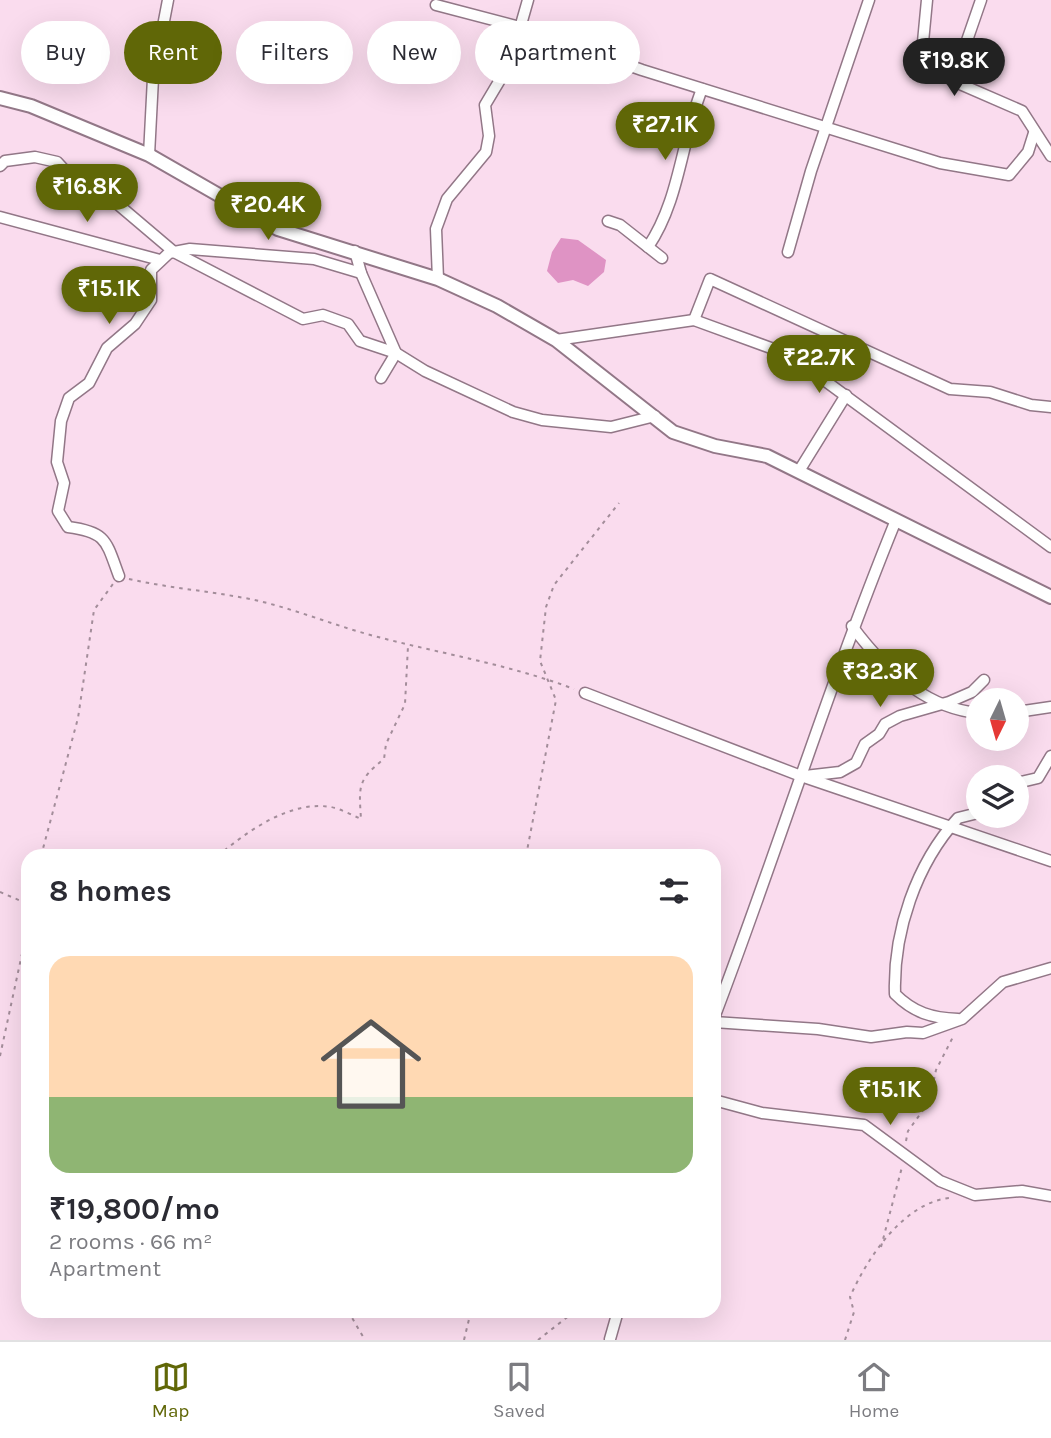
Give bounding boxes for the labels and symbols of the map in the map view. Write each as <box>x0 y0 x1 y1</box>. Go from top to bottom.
pin: ₹19.8K <box>897 38 1011 98</box>
pin: ₹27.1K <box>608 102 722 162</box>
pin: ₹16.8K <box>30 164 144 224</box>
pin: ₹20.4K <box>211 182 325 242</box>
pin: ₹15.1K <box>52 266 166 326</box>
pin: ₹22.7K <box>762 336 876 395</box>
pin: ₹32.3K <box>823 650 937 709</box>
north arrow <box>966 688 1029 751</box>
pin: ₹15.1K <box>833 1068 947 1127</box>

